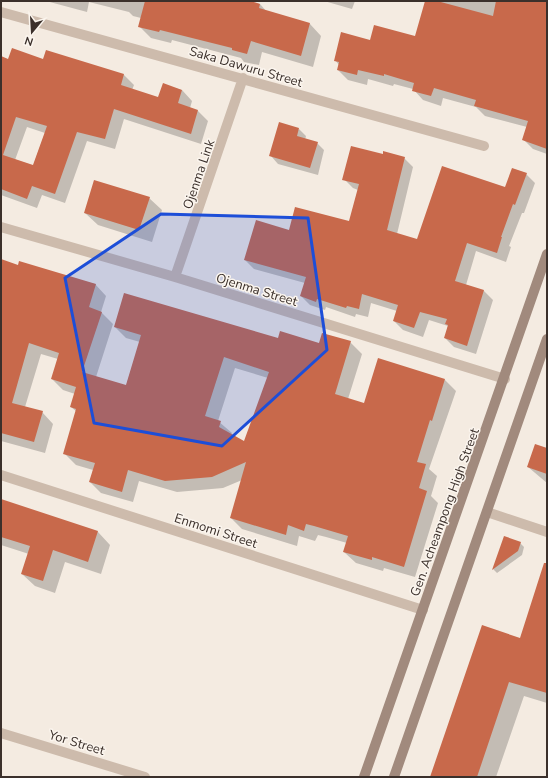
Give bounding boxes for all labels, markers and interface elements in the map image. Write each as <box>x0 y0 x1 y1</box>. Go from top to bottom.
north arrow <box>12 12 52 52</box>
text: N <box>23 33 35 49</box>
street label: Saka Dawuru Street <box>187 42 305 92</box>
street label: Ojenma Link <box>179 137 219 212</box>
street label: Ojenma Street <box>214 269 300 311</box>
street label: Gen. Acheampong High Street <box>406 425 484 599</box>
street label: Enmomi Street <box>172 509 260 553</box>
street label: Yor Street <box>46 726 107 760</box>

